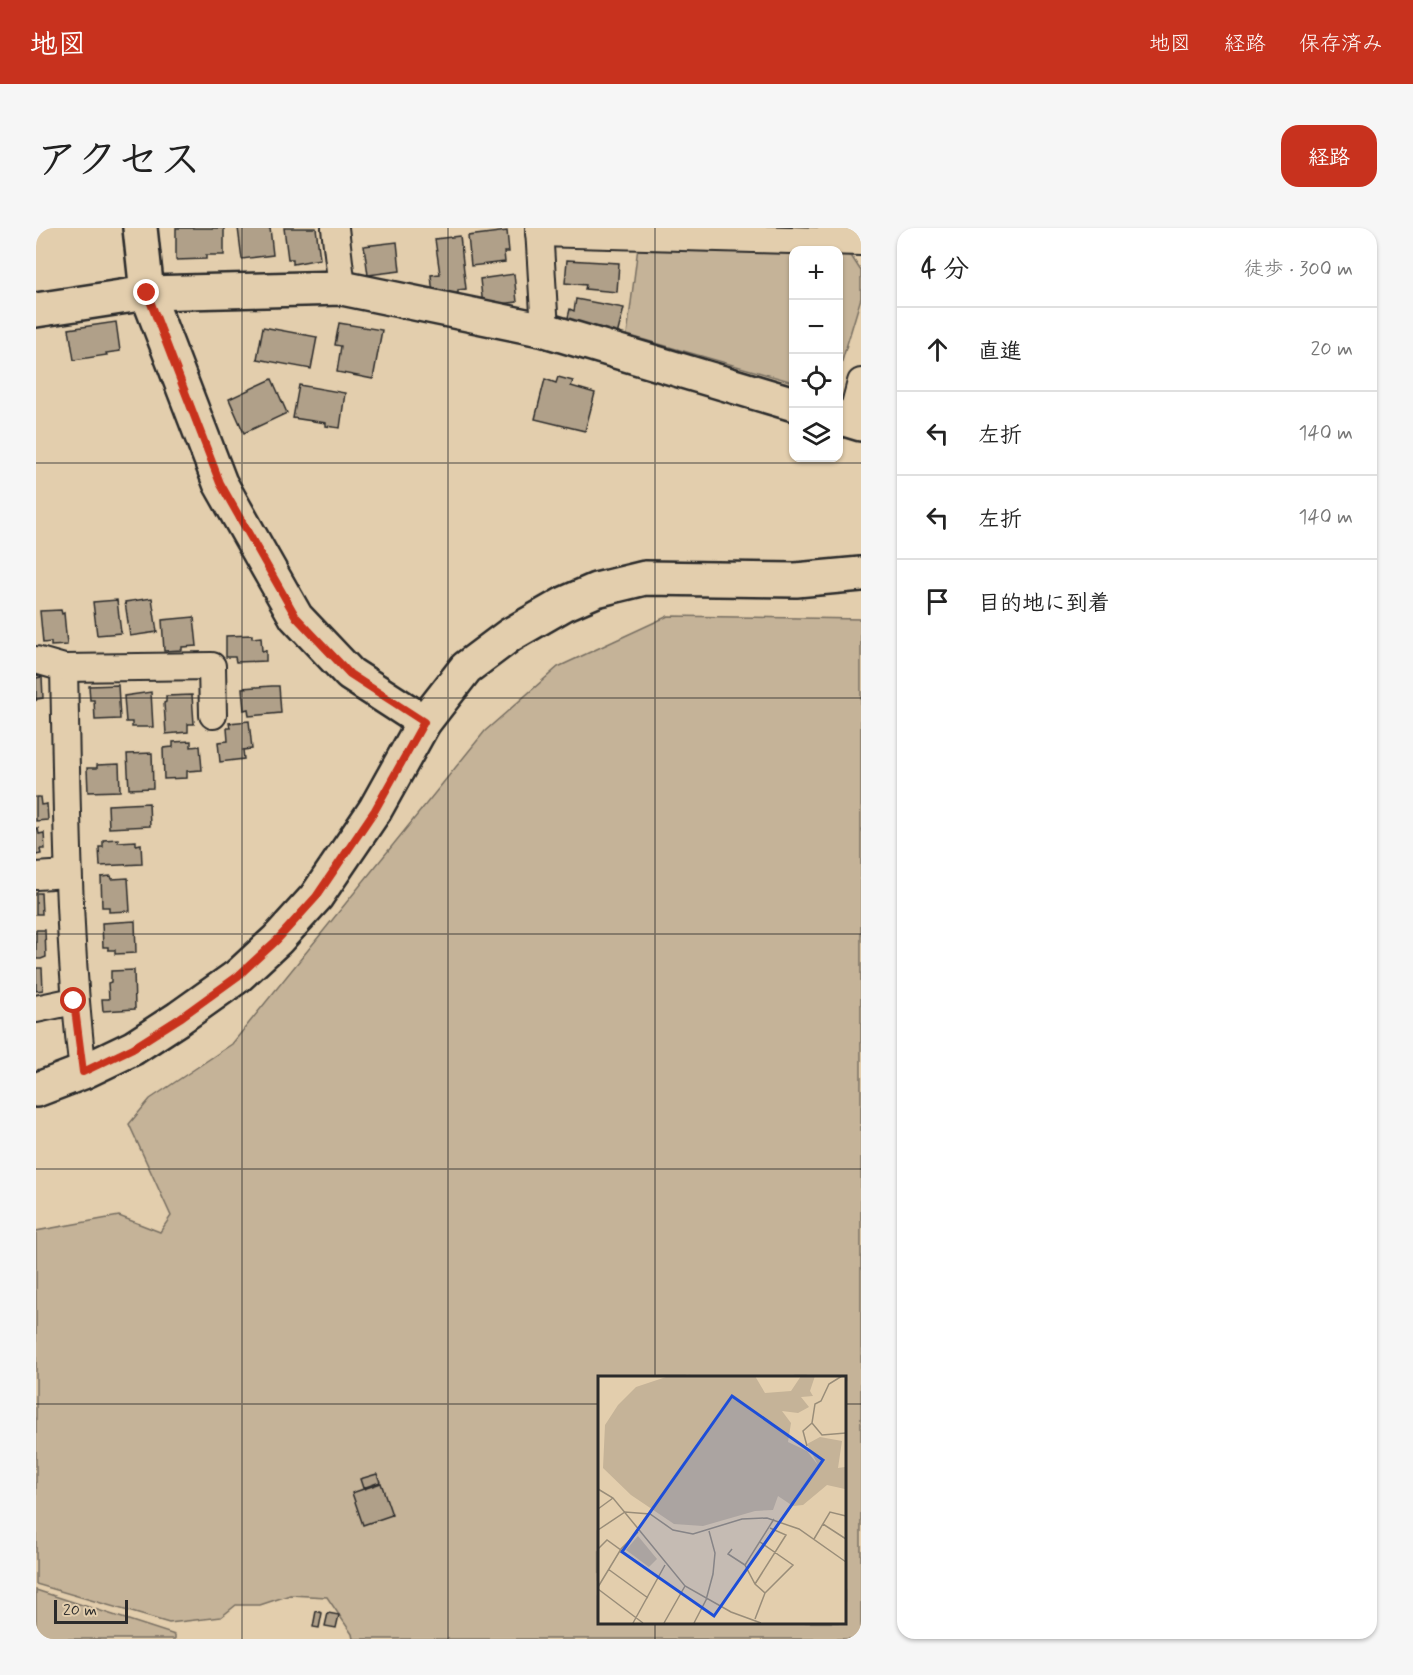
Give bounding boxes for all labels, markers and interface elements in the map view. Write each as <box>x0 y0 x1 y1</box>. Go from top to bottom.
text: 地図 <box>30 27 86 64</box>
text: 地図 <box>1149 30 1191 58</box>
text: 経路 <box>1224 30 1266 58</box>
text: 保存済み <box>1299 30 1383 58</box>
button: 経路 <box>1281 125 1377 187</box>
text: アクセス <box>36 134 201 189</box>
map controls <box>789 246 843 462</box>
button: + <box>789 246 843 300</box>
text: 4 分 <box>921 253 969 287</box>
text: 徒歩 · 300 m <box>1244 256 1353 283</box>
route end <box>133 279 159 305</box>
button: − <box>789 300 843 354</box>
icon: ahead <box>921 333 954 366</box>
text: 20 m <box>1310 336 1353 363</box>
text: 直進 <box>978 338 1022 366</box>
button: locate <box>789 354 843 408</box>
button: layers <box>789 408 843 462</box>
icon: left <box>921 417 954 450</box>
text: 140 m <box>1299 420 1353 447</box>
text: 左折 <box>978 422 1022 450</box>
icon: left <box>921 501 954 534</box>
text: 140 m <box>1299 504 1353 531</box>
text: 左折 <box>978 506 1022 534</box>
icon: arrive <box>921 585 954 618</box>
text: 目的地に到着 <box>978 590 1110 618</box>
route start <box>60 987 86 1013</box>
inset map <box>598 1376 846 1624</box>
scale bar <box>54 1597 128 1624</box>
text: 20 m <box>63 1600 97 1621</box>

